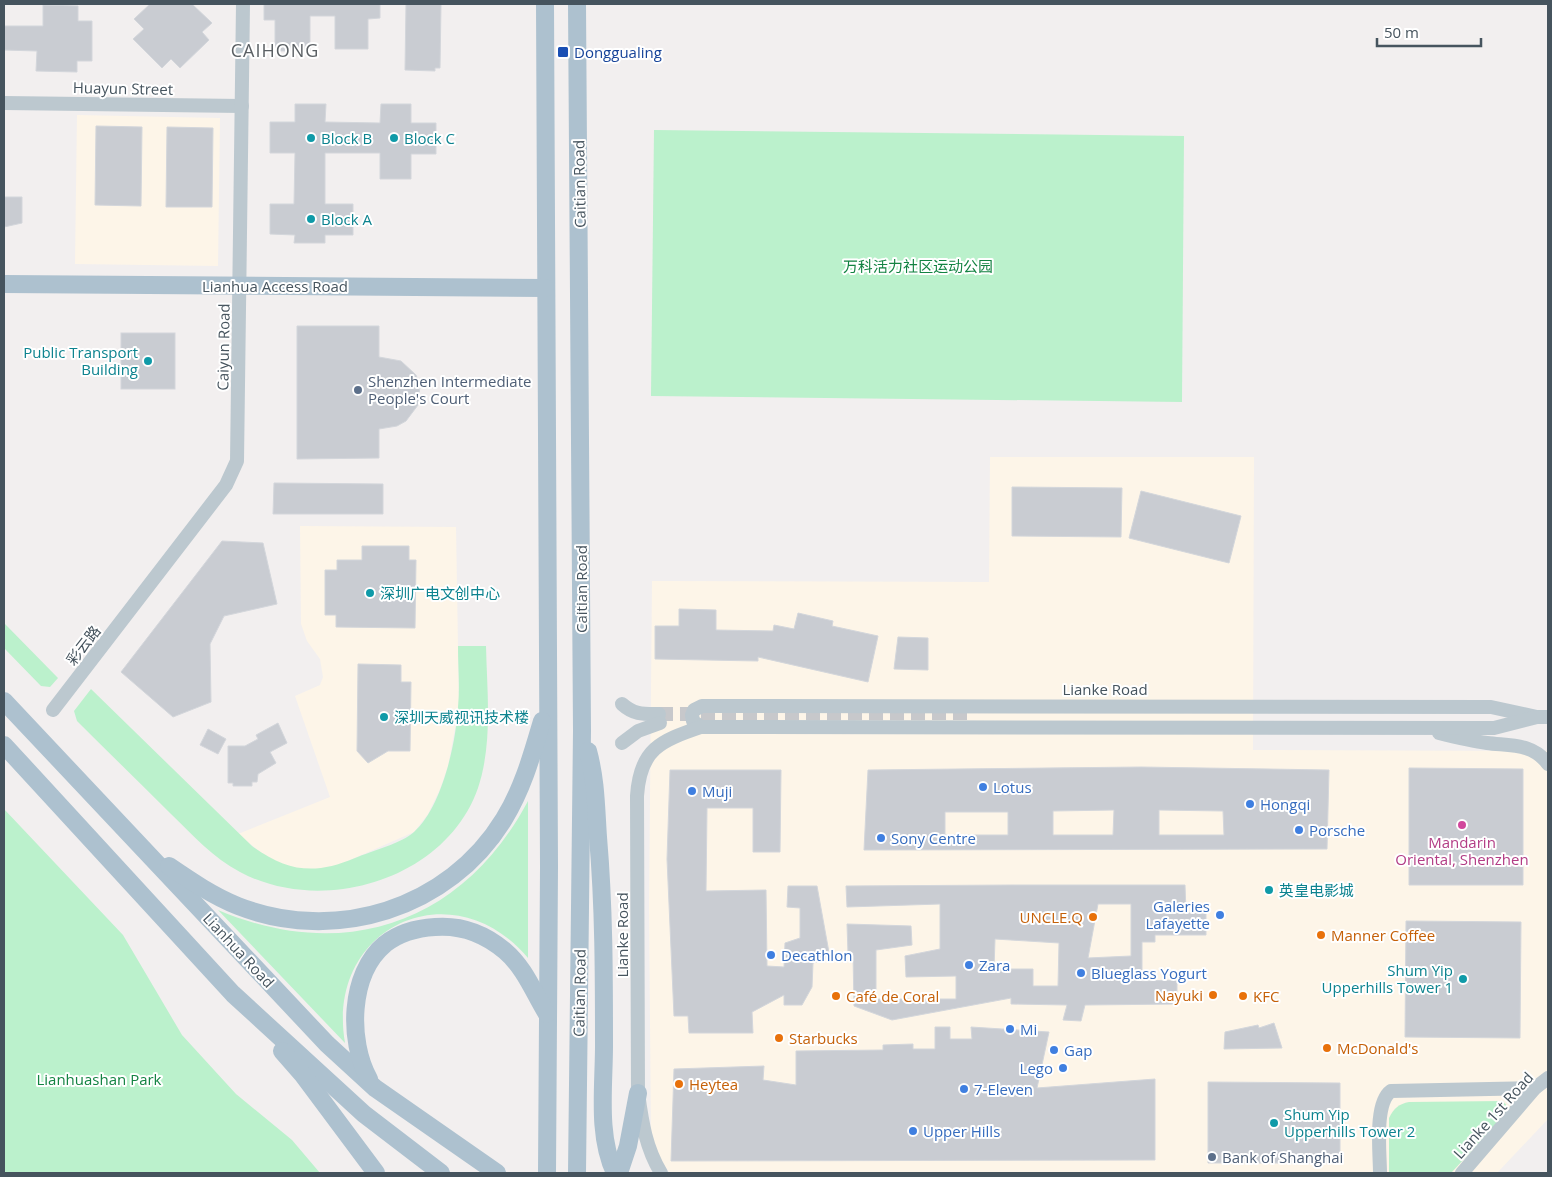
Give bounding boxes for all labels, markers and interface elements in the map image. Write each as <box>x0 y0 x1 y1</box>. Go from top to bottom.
scale bar <box>1377 15 1481 47</box>
text: 50 m <box>1384 22 1419 42</box>
district label: CAIHONG <box>231 38 319 62</box>
place label: Donggualing <box>574 42 662 62</box>
marker: Donggualing <box>556 45 570 59</box>
street label: Huayun Street <box>73 77 173 99</box>
place label: Block B <box>321 128 372 148</box>
place label: Block C <box>404 128 455 148</box>
marker: Block B <box>305 132 317 144</box>
marker: Block C <box>388 132 400 144</box>
street label: Caitian Road <box>568 140 590 228</box>
place label: Block A <box>321 209 372 229</box>
marker: Block A <box>305 213 317 225</box>
park label: 万科活力社区运动公园 <box>843 256 993 276</box>
street label: Lianhua Access Road <box>202 276 348 296</box>
street label: Caiyun Road <box>212 303 234 391</box>
place label: Public Transport Building <box>23 342 138 379</box>
marker: Public Transport Building <box>142 355 154 367</box>
place label: Shenzhen Intermediate People's Court <box>368 371 531 408</box>
marker: Shenzhen Intermediate People's Court <box>352 384 364 396</box>
street label: Caitian Road <box>571 545 591 633</box>
place label: 深圳广电文创中心 <box>380 583 500 603</box>
marker: 深圳广电文创中心 <box>364 587 376 599</box>
street label: 彩云路 <box>61 621 105 669</box>
street label: Lianke Road <box>1062 679 1148 699</box>
place label: 深圳天威视讯技术楼 <box>394 707 529 727</box>
marker: 深圳天威视讯技术楼 <box>378 711 390 723</box>
place label: Lotus <box>993 777 1032 797</box>
place label: Muji <box>702 781 732 801</box>
marker: Lotus <box>977 781 989 793</box>
marker: Muji <box>686 785 698 797</box>
place label: Hongqi <box>1260 794 1310 814</box>
marker: Hongqi <box>1244 798 1256 810</box>
marker: Mandarin Oriental, Shenzhen <box>1456 819 1468 831</box>
place label: Porsche <box>1309 820 1365 840</box>
marker: Porsche <box>1293 824 1305 836</box>
place label: Sony Centre <box>891 828 976 848</box>
marker: Sony Centre <box>875 832 887 844</box>
place label: Mandarin Oriental, Shenzhen <box>1395 832 1529 869</box>
place label: 英皇电影城 <box>1279 880 1354 900</box>
marker: 英皇电影城 <box>1263 884 1275 896</box>
street label: Lianke Road <box>612 892 632 978</box>
place label: Galeries Lafayette <box>1145 896 1210 933</box>
place label: UNCLE.Q <box>1020 907 1083 927</box>
street label: Lianhua Road <box>199 908 279 992</box>
marker: Galeries Lafayette <box>1214 909 1226 921</box>
marker: UNCLE.Q <box>1087 911 1099 923</box>
place label: Manner Coffee <box>1331 925 1435 945</box>
marker: Manner Coffee <box>1315 929 1327 941</box>
place label: Decathlon <box>781 945 852 965</box>
street label: Caitian Road <box>568 949 590 1037</box>
marker: Decathlon <box>765 949 777 961</box>
place label: Zara <box>979 955 1010 975</box>
marker: Zara <box>963 959 975 971</box>
place label: Shum Yip Upperhills Tower 1 <box>1322 960 1453 997</box>
place label: Blueglass Yogurt <box>1091 963 1207 983</box>
marker: Blueglass Yogurt <box>1075 967 1087 979</box>
marker: Shum Yip Upperhills Tower 1 <box>1457 973 1469 985</box>
place label: Nayuki <box>1155 985 1203 1005</box>
place label: Café de Coral <box>846 986 939 1006</box>
place label: KFC <box>1253 986 1279 1006</box>
marker: Nayuki <box>1207 989 1219 1001</box>
marker: Café de Coral <box>830 990 842 1002</box>
marker: KFC <box>1237 990 1249 1002</box>
place label: Mi <box>1020 1019 1037 1039</box>
marker: Mi <box>1004 1023 1016 1035</box>
place label: Starbucks <box>789 1028 858 1048</box>
marker: Starbucks <box>773 1032 785 1044</box>
place label: McDonald's <box>1337 1038 1419 1058</box>
place label: Gap <box>1064 1040 1092 1060</box>
marker: McDonald's <box>1321 1042 1333 1054</box>
marker: Gap <box>1048 1044 1060 1056</box>
place label: Lego <box>1020 1058 1053 1078</box>
marker: Lego <box>1057 1062 1069 1074</box>
street label: Lianke 1st Road <box>1449 1067 1537 1163</box>
park label: Lianhuashan Park <box>36 1069 162 1089</box>
place label: Heytea <box>689 1074 738 1094</box>
marker: Heytea <box>673 1078 685 1090</box>
place label: 7-Eleven <box>974 1079 1033 1099</box>
marker: 7-Eleven <box>958 1083 970 1095</box>
place label: Shum Yip Upperhills Tower 2 <box>1284 1104 1415 1141</box>
marker: Shum Yip Upperhills Tower 2 <box>1268 1117 1280 1129</box>
place label: Upper Hills <box>923 1121 1000 1141</box>
marker: Upper Hills <box>907 1125 919 1137</box>
place label: Bank of Shanghai <box>1222 1147 1343 1167</box>
marker: Bank of Shanghai <box>1206 1151 1218 1163</box>

